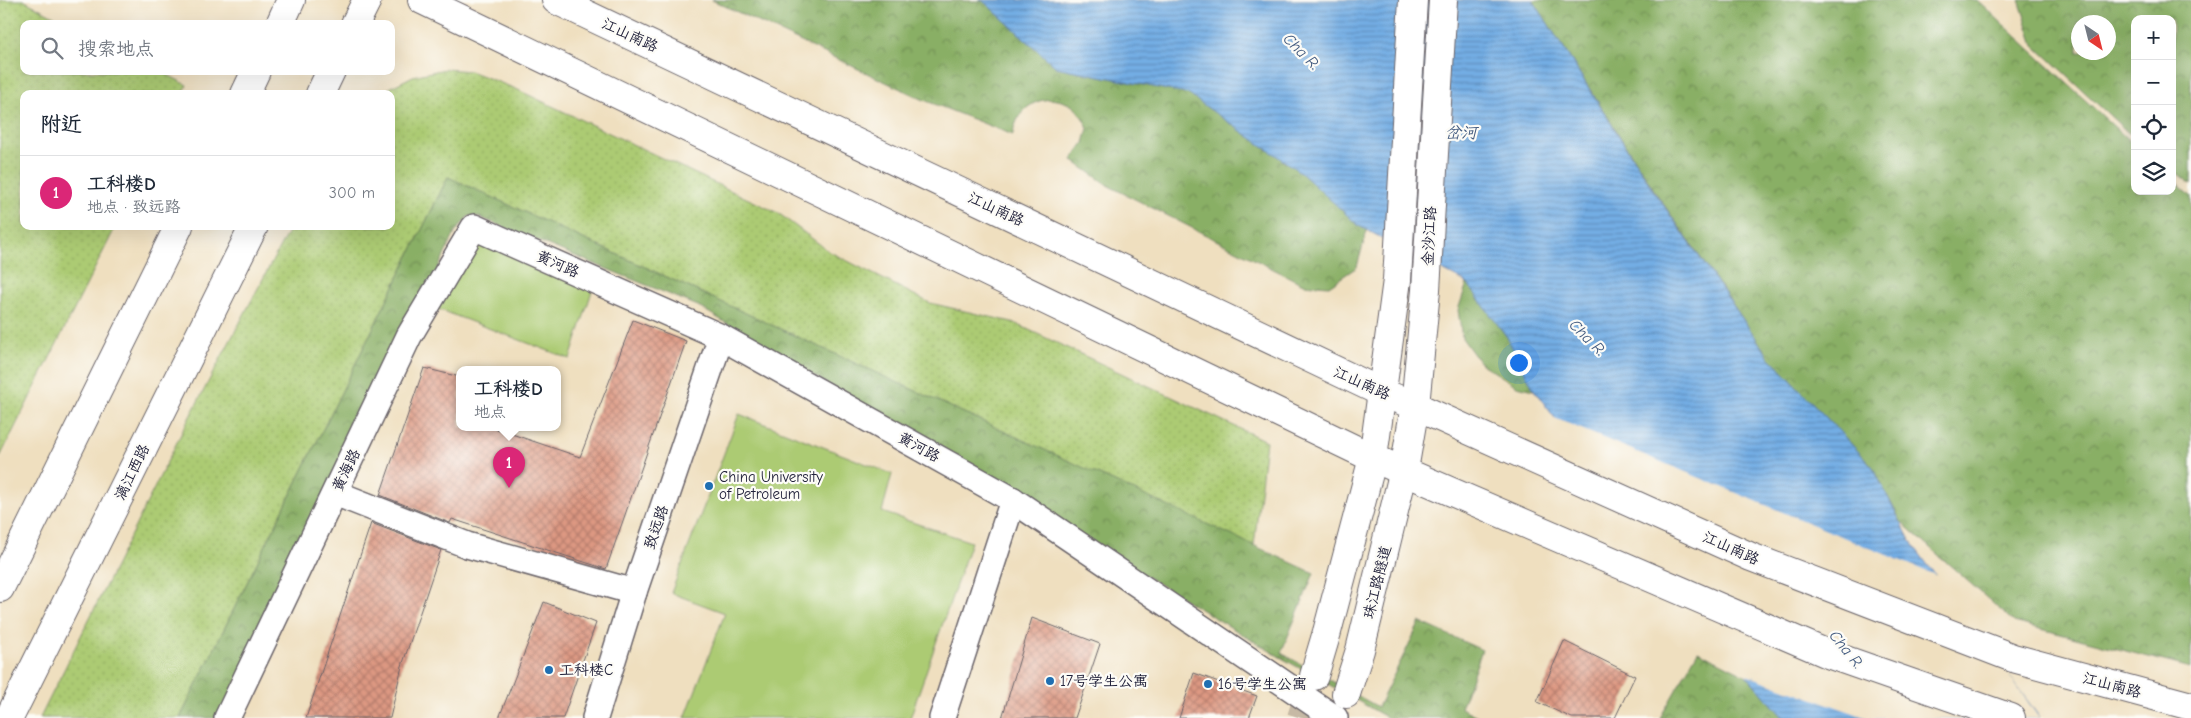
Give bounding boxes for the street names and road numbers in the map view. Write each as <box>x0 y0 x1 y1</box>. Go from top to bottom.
street label: 江山南路 <box>599 14 661 56</box>
street label: 江山南路 <box>965 188 1027 230</box>
street label: 金沙江路 <box>1418 206 1440 266</box>
street label: 黄河路 <box>534 247 582 281</box>
street label: 江山南路 <box>1331 363 1393 403</box>
street label: 黄河路 <box>895 428 943 466</box>
street label: 漓江西路 <box>111 441 153 503</box>
street label: 黄海路 <box>328 446 364 494</box>
street label: 致远路 <box>640 503 672 551</box>
street label: 江山南路 <box>1700 528 1762 568</box>
street label: 珠江路隧道 <box>1359 543 1395 621</box>
street label: 江山南路 <box>2081 669 2143 701</box>

